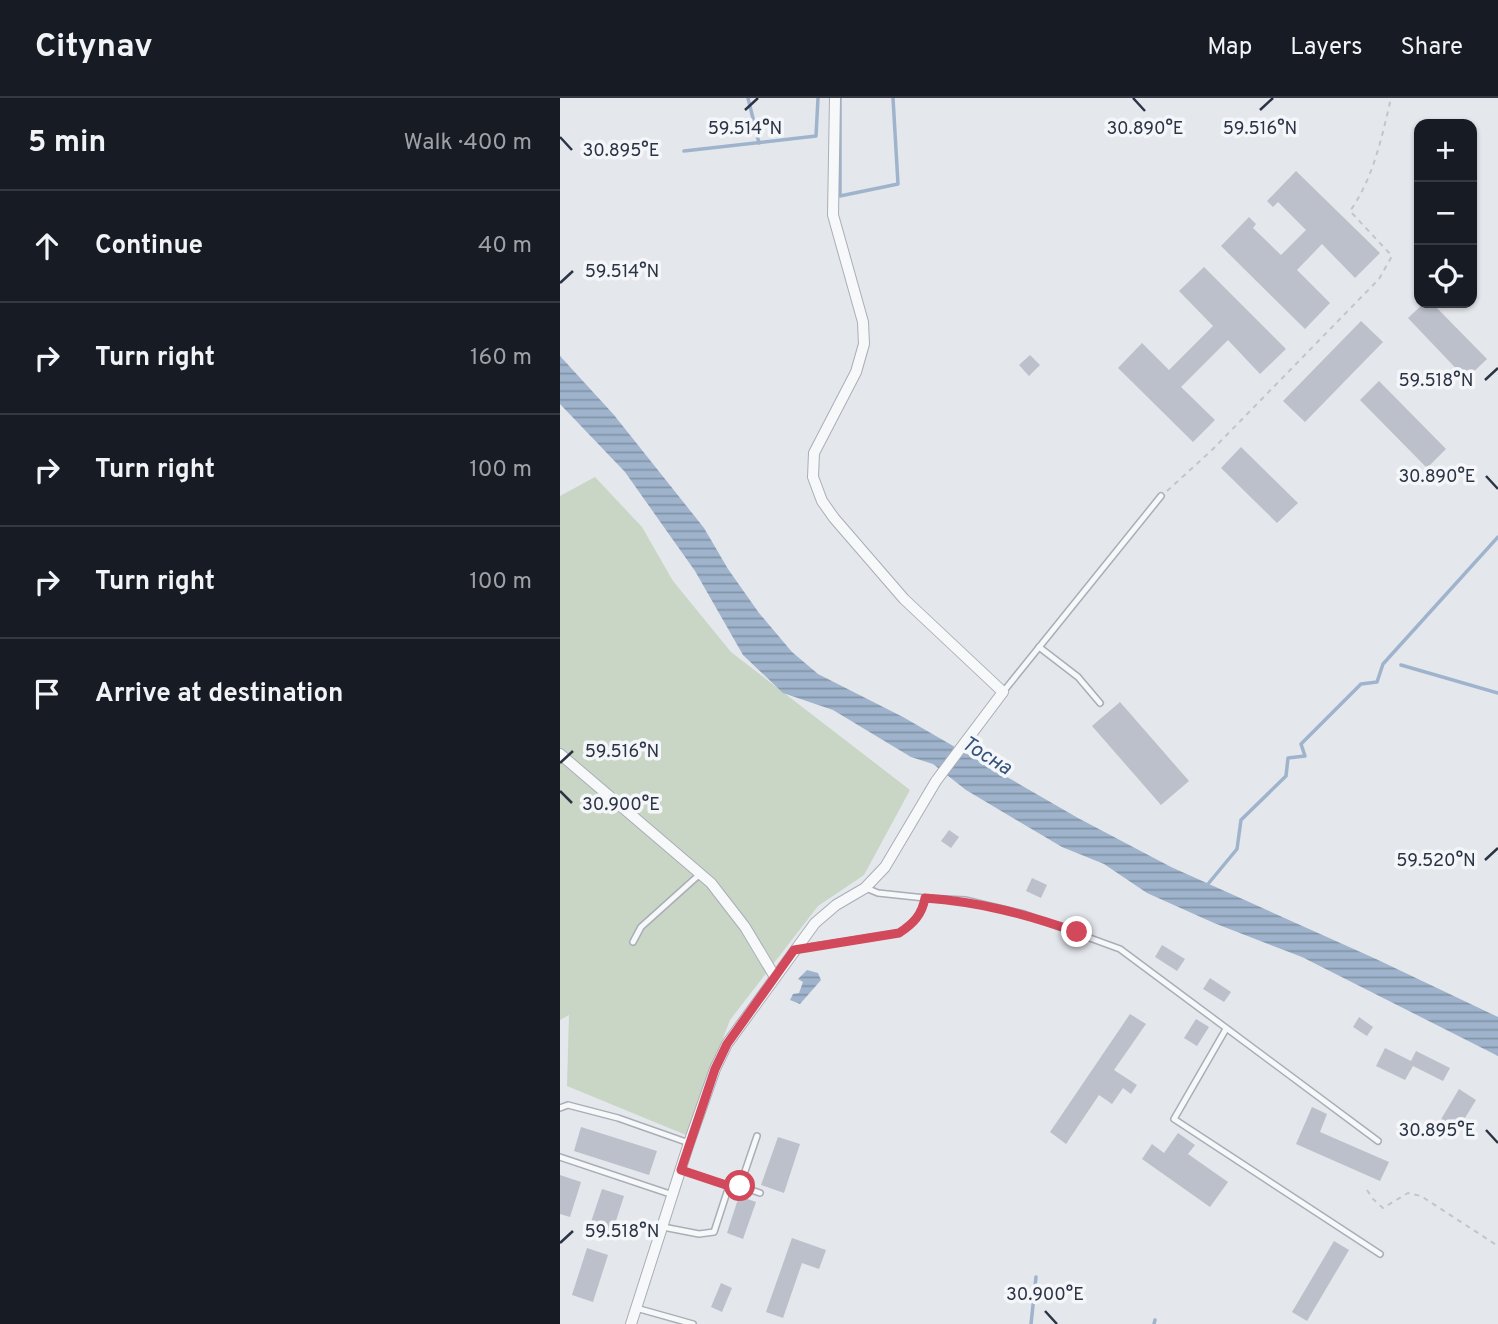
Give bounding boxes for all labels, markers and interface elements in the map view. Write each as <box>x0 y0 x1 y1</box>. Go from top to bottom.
text: Citynav <box>35 27 153 69</box>
text: Map <box>1207 33 1252 63</box>
text: Layers <box>1290 33 1362 63</box>
text: Share <box>1400 33 1463 63</box>
text: 59.514°N <box>708 118 782 141</box>
text: 30.890°E <box>1106 118 1184 141</box>
text: 59.516°N <box>1223 118 1297 141</box>
map controls <box>1414 119 1477 308</box>
button: + <box>1414 119 1477 182</box>
text: 5 min <box>28 125 106 162</box>
text: Walk · 400 m <box>404 129 532 158</box>
text: 30.895°E <box>583 140 659 163</box>
button: − <box>1414 182 1477 245</box>
icon: ahead <box>28 227 66 265</box>
text: Continue <box>95 230 203 263</box>
text: 40 m <box>478 232 532 261</box>
button: locate <box>1414 245 1477 308</box>
text: 59.514°N <box>585 261 659 284</box>
icon: right <box>28 339 66 377</box>
text: Turn right <box>95 342 215 375</box>
text: 160 m <box>470 344 532 373</box>
text: 59.518°N <box>1399 370 1473 393</box>
icon: right <box>28 451 66 489</box>
text: Turn right <box>95 454 215 487</box>
text: 100 m <box>469 456 532 485</box>
text: 30.890°E <box>1398 466 1476 489</box>
icon: right <box>28 563 66 601</box>
text: Turn right <box>95 566 215 599</box>
text: 100 m <box>469 568 532 597</box>
icon: arrive <box>28 675 66 713</box>
text: Arrive at destination <box>95 678 343 711</box>
water label: Тосна <box>956 730 1017 782</box>
text: 59.516°N <box>585 741 659 764</box>
text: 30.900°E <box>582 794 660 817</box>
text: 59.520°N <box>1396 850 1476 873</box>
route end <box>1061 916 1092 947</box>
text: 30.895°E <box>1399 1120 1475 1143</box>
route start <box>724 1170 755 1201</box>
text: 59.518°N <box>585 1221 659 1244</box>
text: 30.900°E <box>1006 1284 1084 1307</box>

